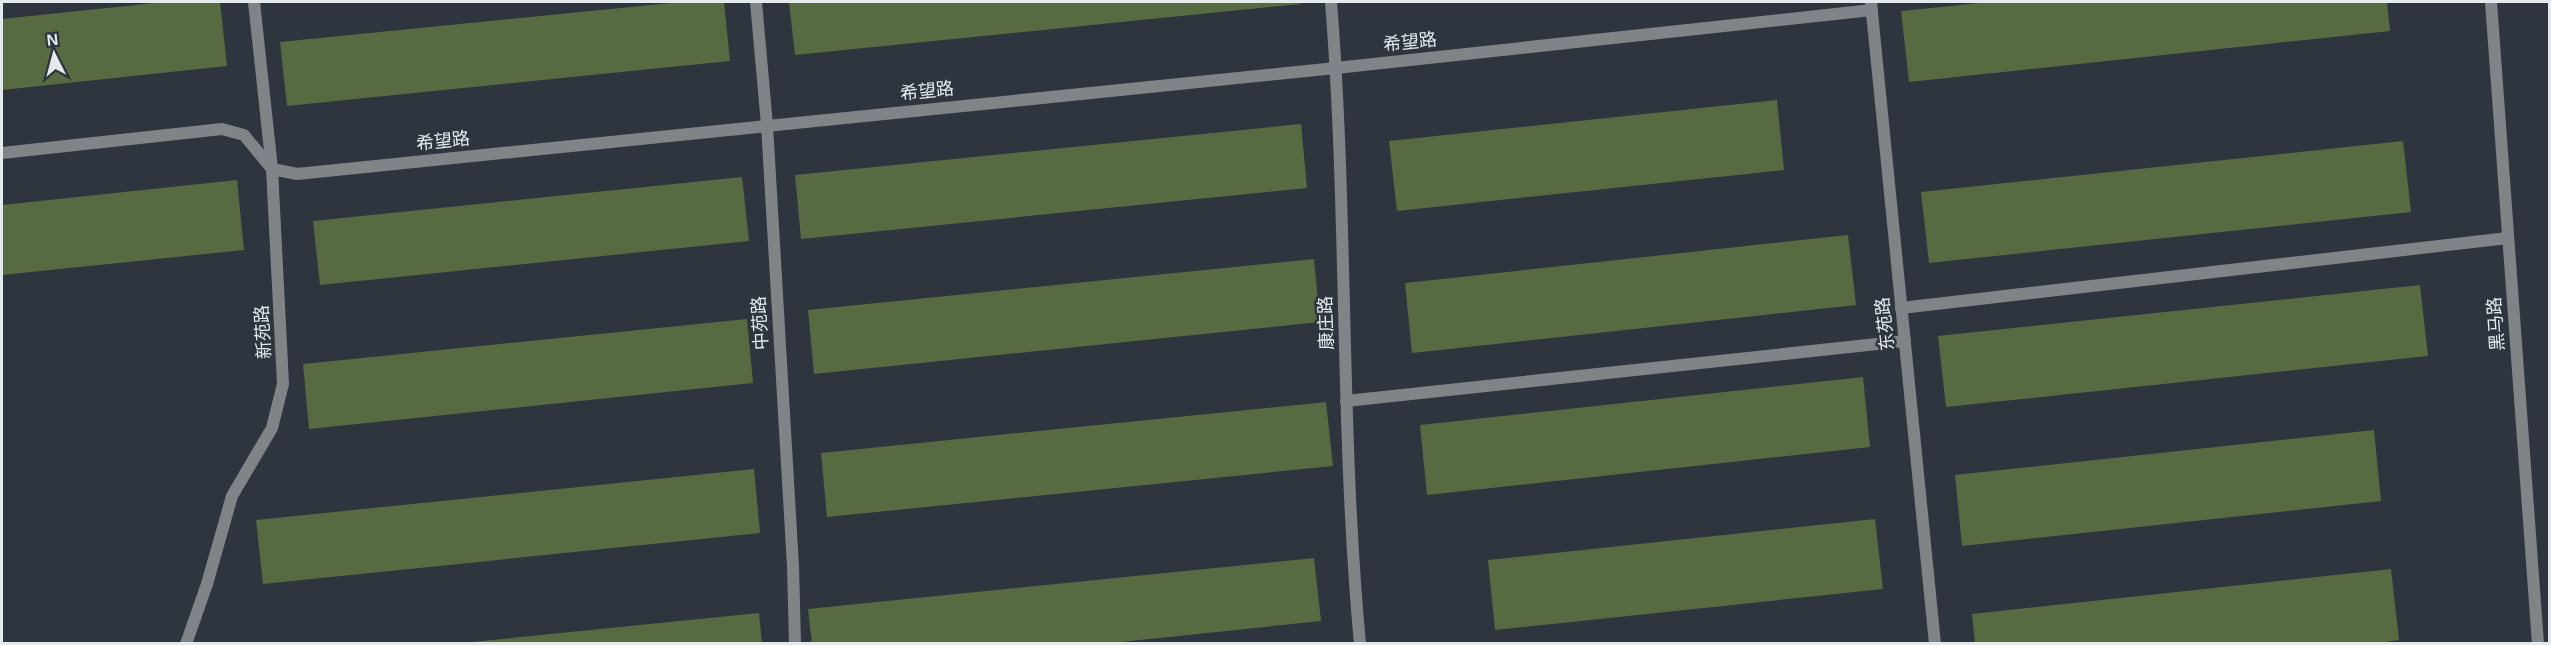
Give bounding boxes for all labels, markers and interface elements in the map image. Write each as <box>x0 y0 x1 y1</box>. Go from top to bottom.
north arrow <box>24 24 84 84</box>
street label: 希望路 <box>1382 29 1438 55</box>
text: N <box>46 31 59 49</box>
street label: 希望路 <box>899 78 955 104</box>
street label: 希望路 <box>415 128 471 154</box>
street label: 中苑路 <box>749 296 771 350</box>
street label: 康庄路 <box>1315 296 1337 350</box>
street label: 东苑路 <box>1872 296 1898 352</box>
street label: 黑马路 <box>2484 296 2508 352</box>
street label: 新苑路 <box>252 305 274 359</box>

